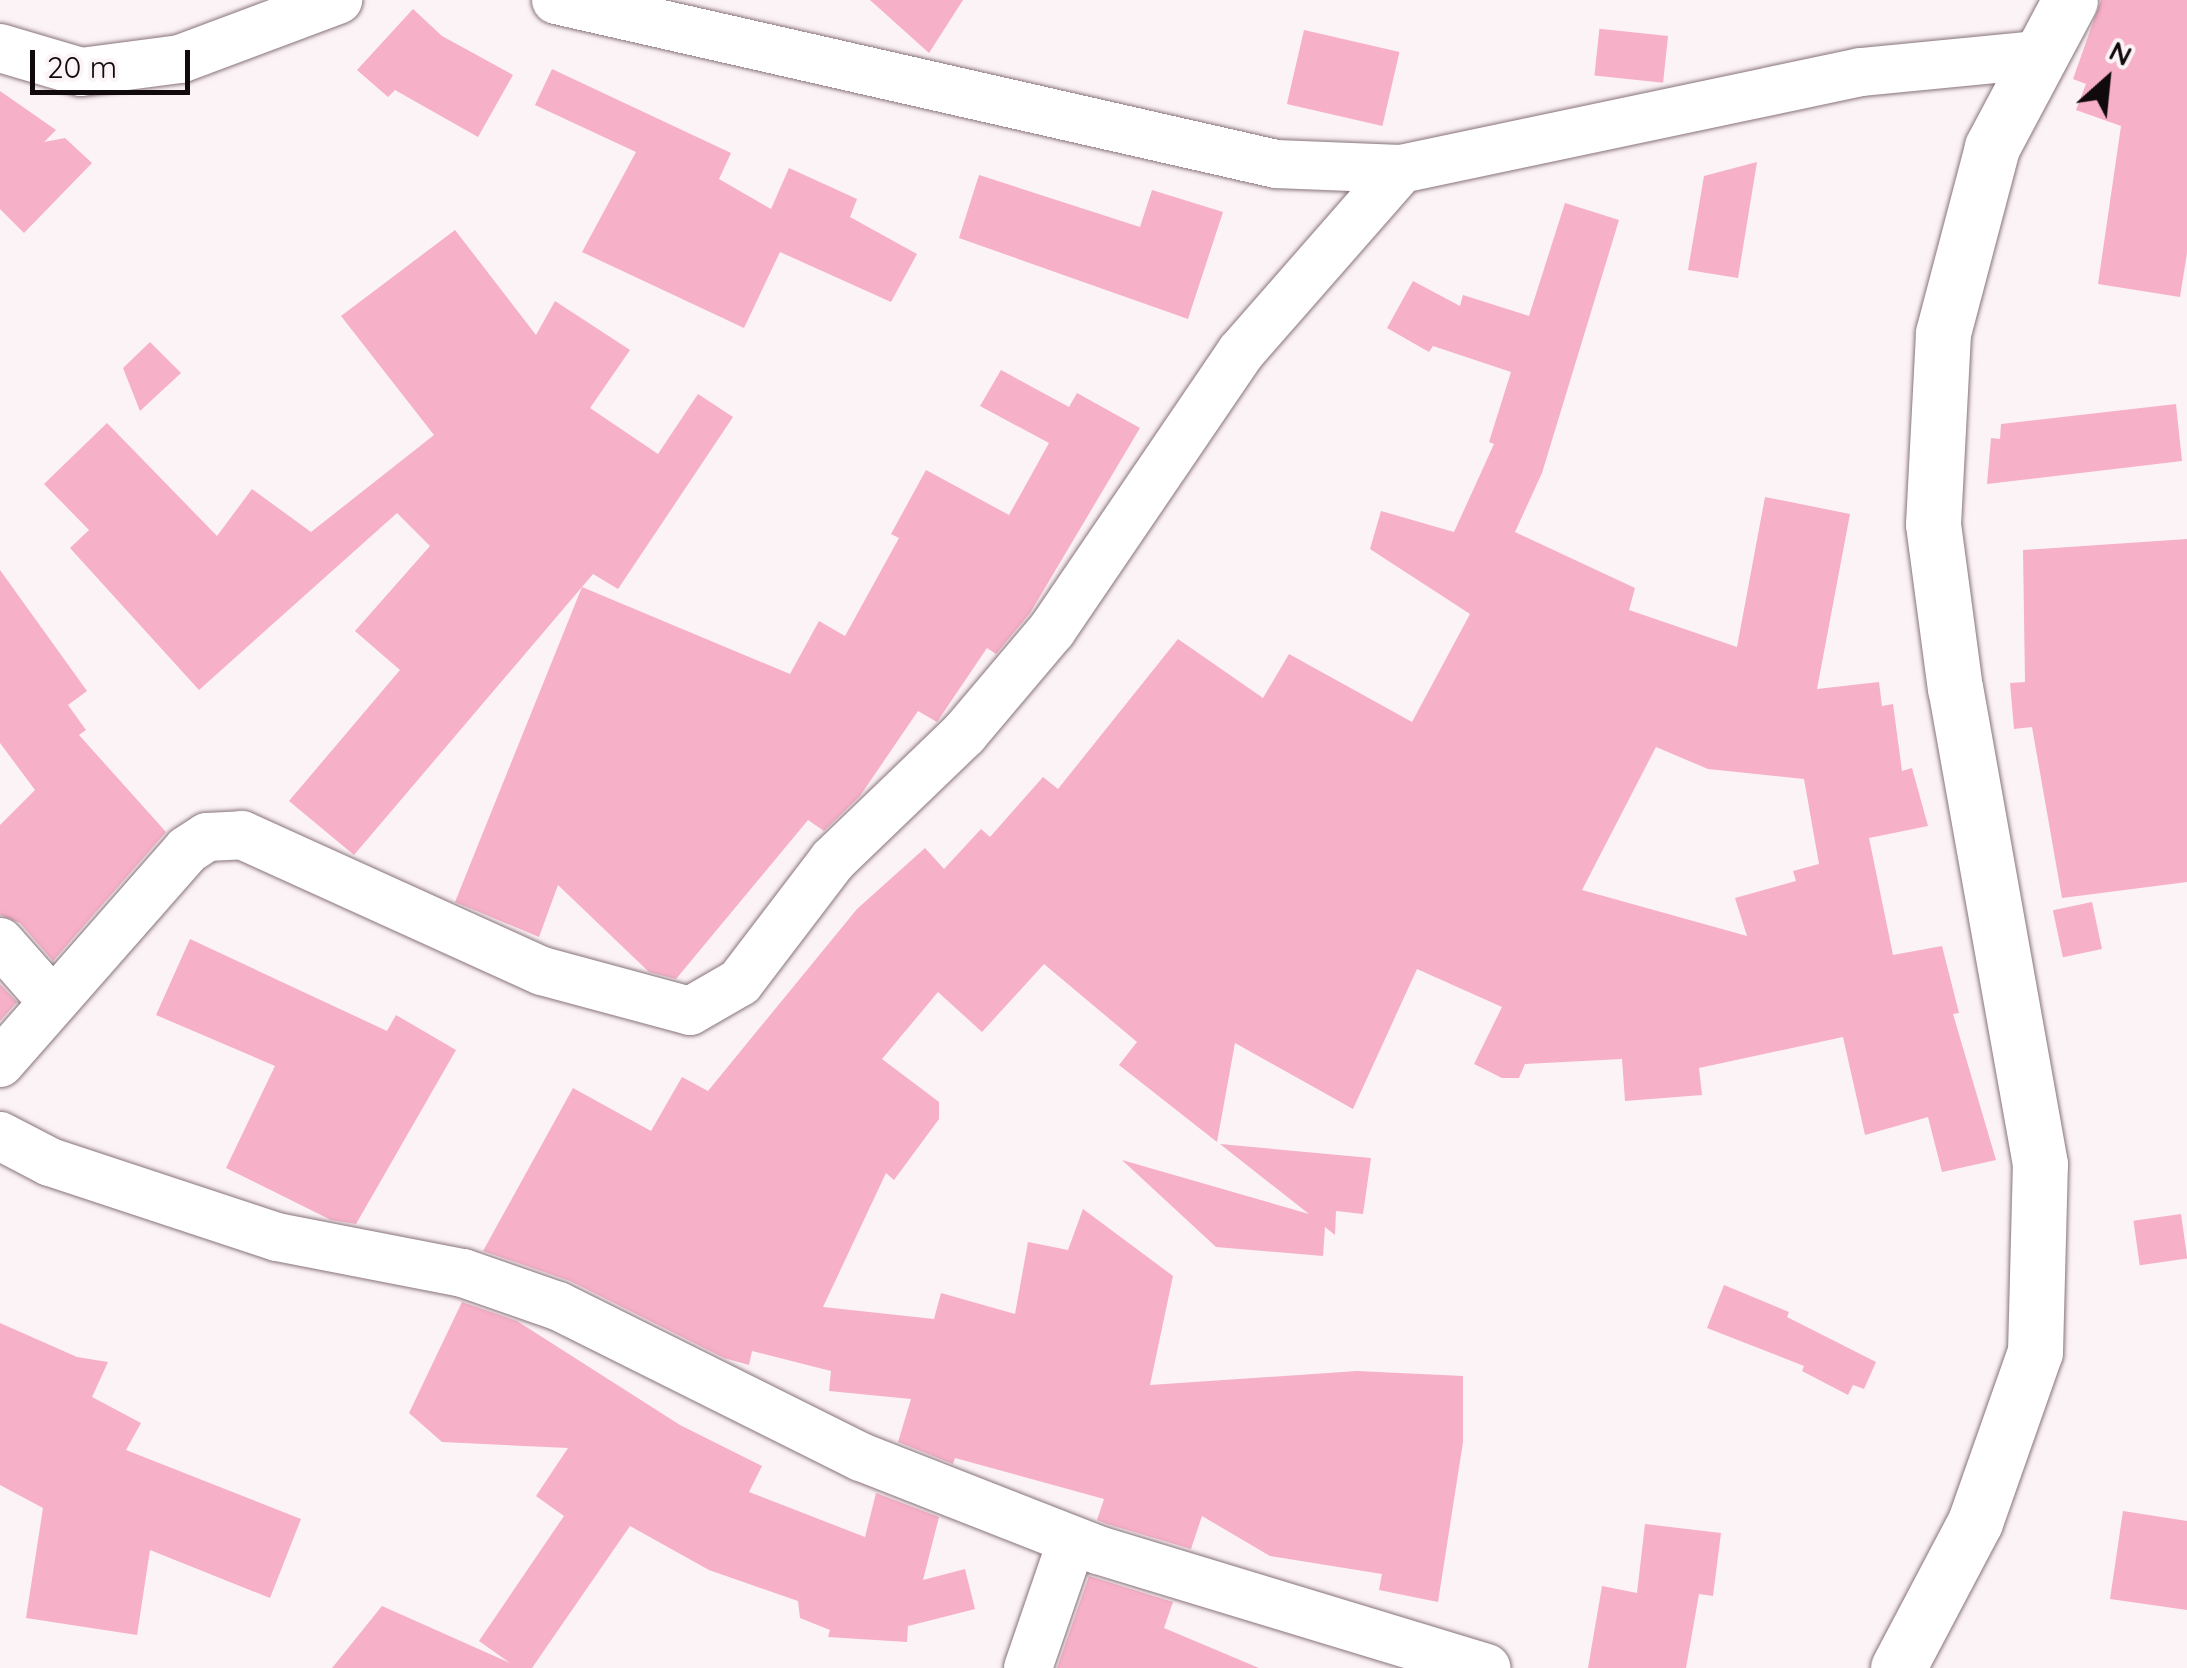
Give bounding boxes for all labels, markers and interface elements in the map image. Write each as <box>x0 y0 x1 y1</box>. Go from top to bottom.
scale bar <box>35 30 195 92</box>
north arrow <box>2057 30 2157 130</box>
text: N <box>2104 33 2138 73</box>
text: 20 m <box>47 48 117 86</box>

